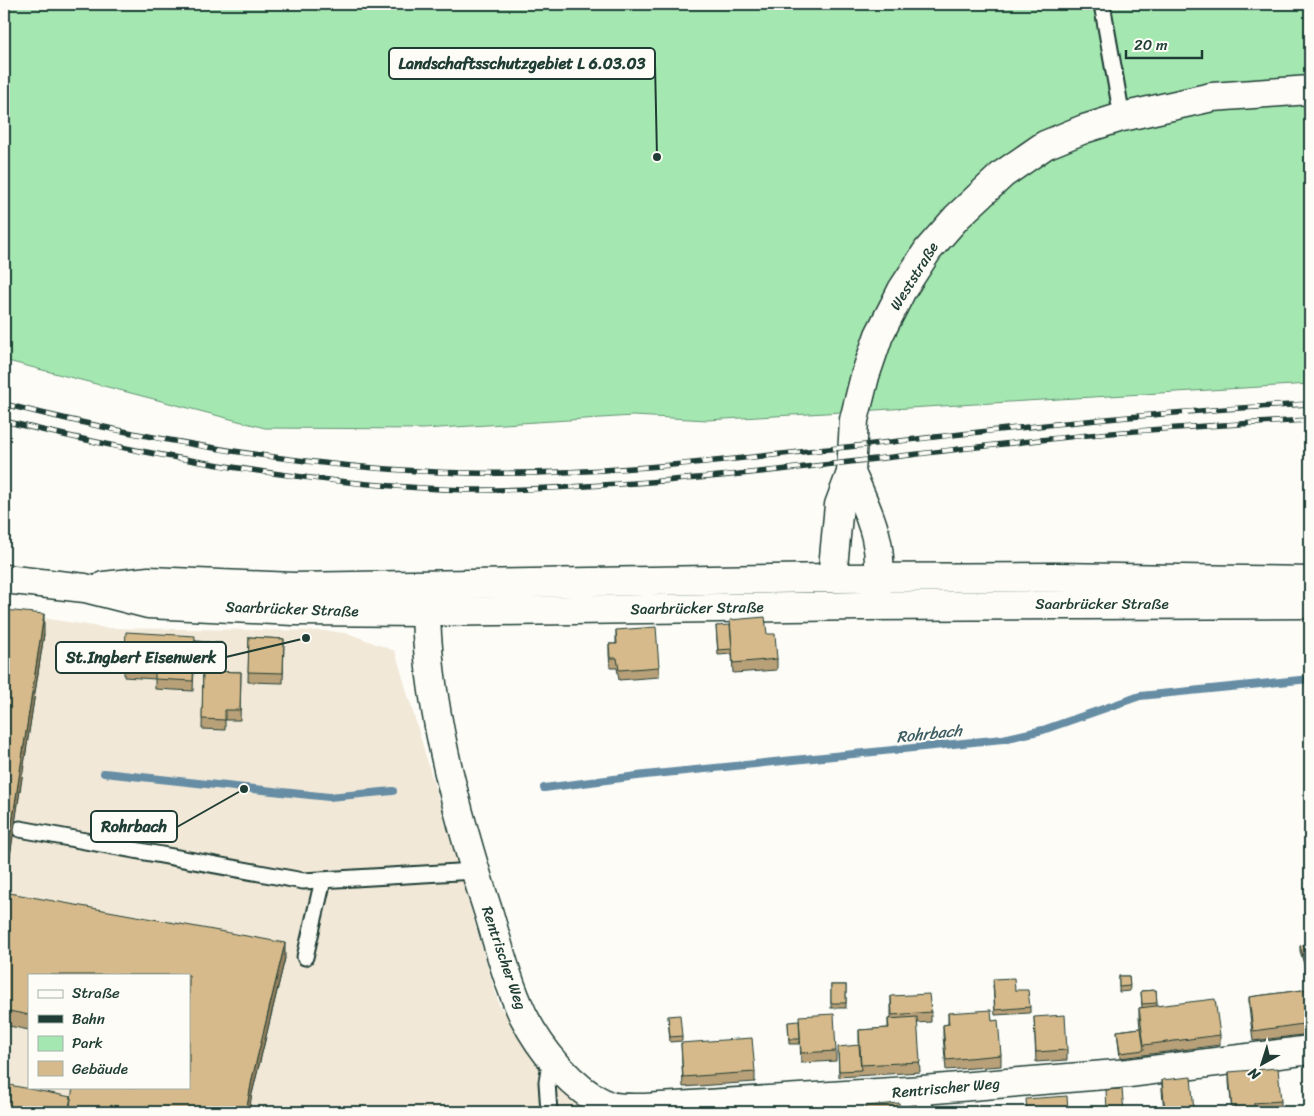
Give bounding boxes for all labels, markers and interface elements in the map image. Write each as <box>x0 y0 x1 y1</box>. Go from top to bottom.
scale bar <box>1126 28 1203 60</box>
text: 20 m <box>1134 32 1168 58</box>
callout: Landschaftsschutzgebiet L 6.03.03 <box>389 48 655 79</box>
text: Landschaftsschutzgebiet L 6.03.03 <box>399 49 646 78</box>
street label: Weststraße <box>883 237 945 315</box>
street label: Saarbrücker Straße <box>1035 591 1169 617</box>
street label: Saarbrücker Straße <box>225 594 359 624</box>
street label: Saarbrücker Straße <box>630 594 764 622</box>
callout: St.Ingbert Eisenwerk <box>56 642 226 673</box>
text: St.Ingbert Eisenwerk <box>65 643 217 672</box>
water label: Rohrbach <box>895 715 965 751</box>
callout: Rohrbach <box>91 811 177 842</box>
text: Rohrbach <box>100 812 167 841</box>
street label: Rentrischer Weg <box>474 903 534 1014</box>
legend <box>28 974 190 1088</box>
text: Straße <box>72 980 120 1006</box>
text: Bahn <box>72 1006 105 1032</box>
text: Park <box>72 1030 103 1056</box>
north arrow <box>1236 1038 1286 1088</box>
text: Gebäude <box>72 1056 128 1082</box>
text: N <box>1242 1061 1267 1087</box>
street label: Rentrischer Weg <box>891 1070 1001 1106</box>

